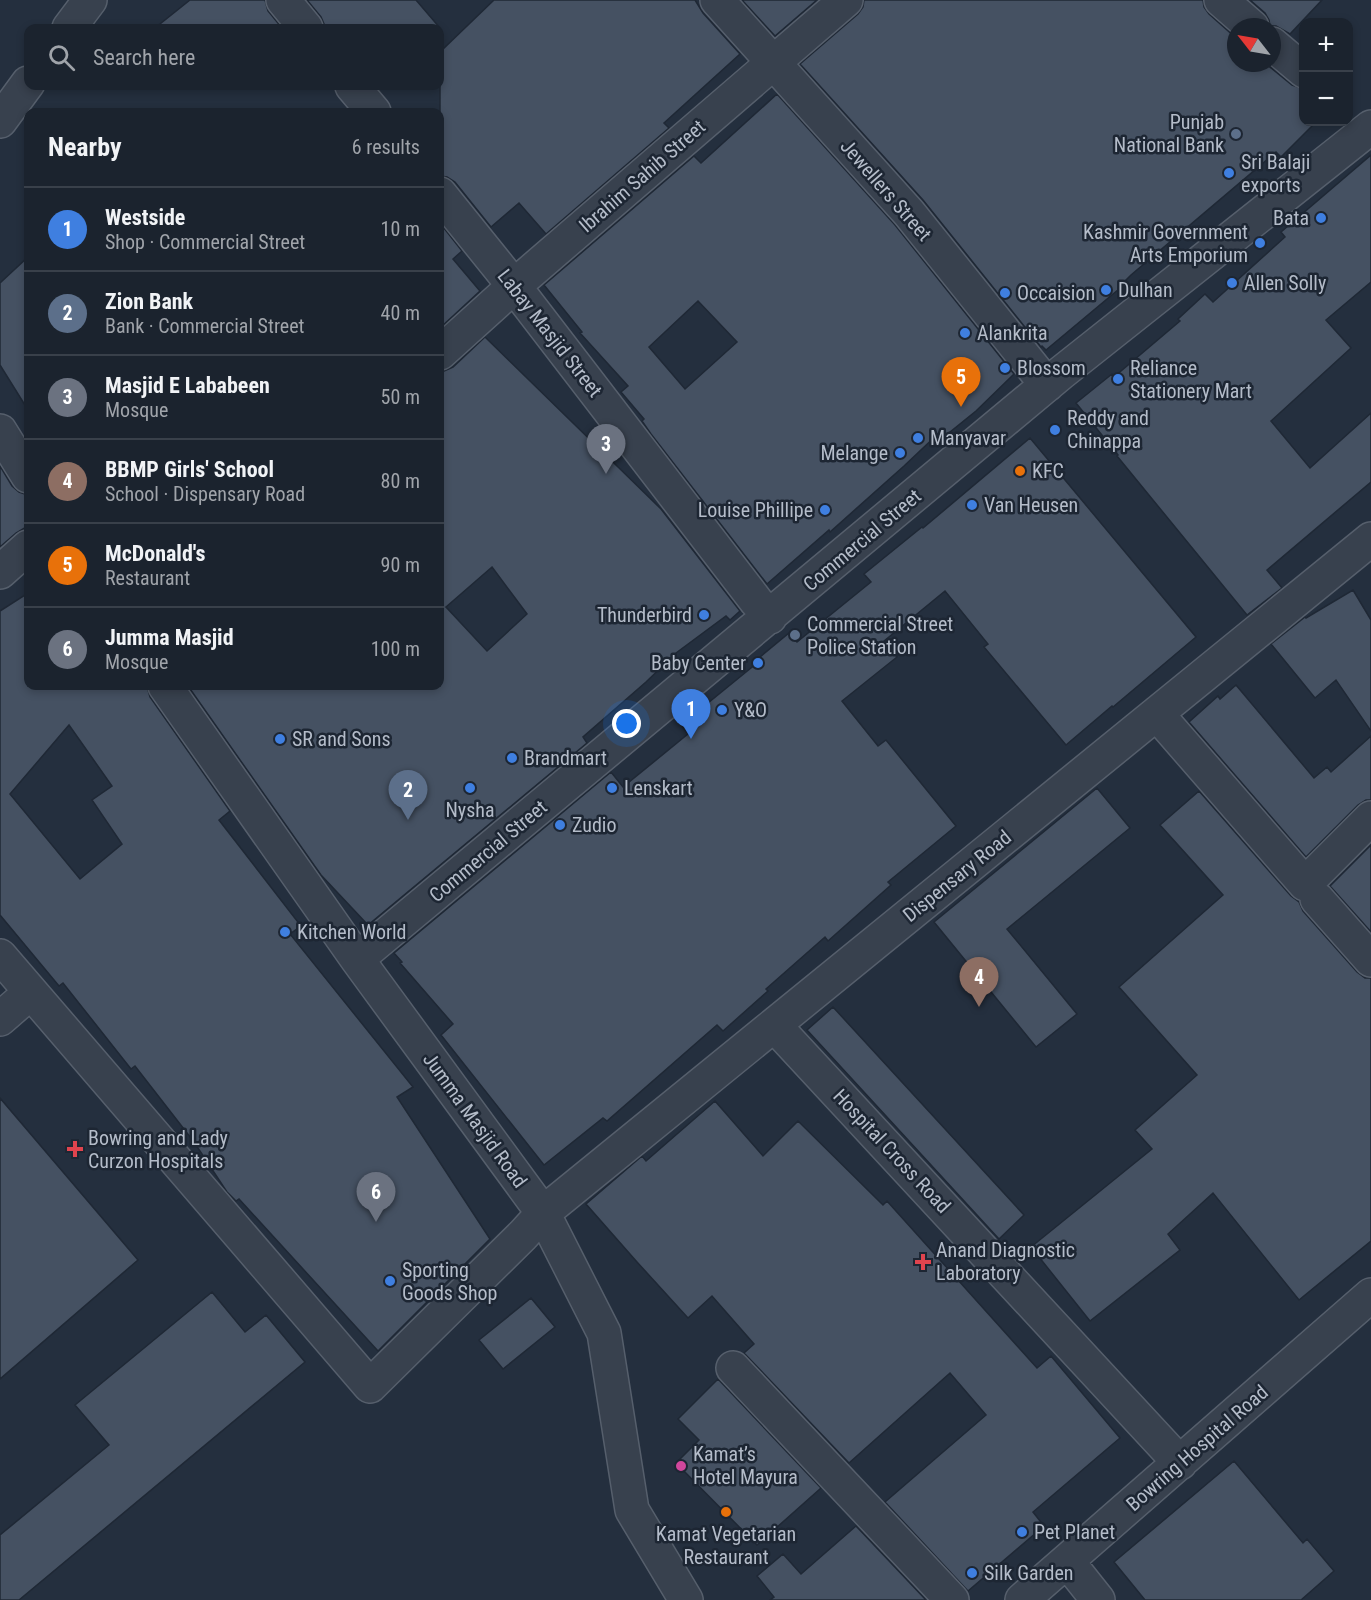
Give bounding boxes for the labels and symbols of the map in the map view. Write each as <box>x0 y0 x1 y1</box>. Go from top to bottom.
north arrow <box>1227 18 1281 72</box>
place label: Punjab National Bank <box>1114 110 1224 157</box>
street label: Ibrahim Sahib Street <box>574 115 710 237</box>
marker: Punjab National Bank <box>1229 127 1243 141</box>
street label: Jewellers Street <box>835 134 937 246</box>
place label: Sri Balaji exports <box>1241 150 1310 197</box>
marker: Sri Balaji exports <box>1222 166 1236 180</box>
place label: Bata <box>1273 206 1309 230</box>
marker: Bata <box>1314 211 1328 225</box>
place label: Kashmir Government Arts Emporium <box>1083 220 1248 267</box>
marker: Kashmir Government Arts Emporium <box>1253 236 1267 250</box>
street label: Labay Masjid Street <box>493 264 607 402</box>
place label: Allen Solly <box>1244 271 1326 295</box>
marker: Allen Solly <box>1225 276 1239 290</box>
place label: Dulhan <box>1118 278 1173 302</box>
place label: Occaision <box>1017 281 1095 305</box>
marker: Dulhan <box>1099 283 1113 297</box>
marker: Occaision <box>998 286 1012 300</box>
place label: Alankrita <box>977 321 1048 345</box>
marker: Alankrita <box>958 326 972 340</box>
place label: Blossom <box>1017 356 1086 380</box>
place label: Reliance Stationery Mart <box>1130 356 1252 403</box>
pin: 5 <box>942 358 980 407</box>
marker: Blossom <box>998 361 1012 375</box>
marker: Reliance Stationery Mart <box>1111 372 1125 386</box>
place label: Reddy and Chinappa <box>1067 406 1149 453</box>
marker: Reddy and Chinappa <box>1048 423 1062 437</box>
pin: 3 <box>586 424 626 474</box>
place label: Manyavar <box>930 426 1006 450</box>
marker: Manyavar <box>911 431 925 445</box>
place label: Melange <box>820 441 888 465</box>
marker: Melange <box>893 446 907 460</box>
place label: KFC <box>1032 459 1064 483</box>
marker: KFC <box>1013 464 1027 478</box>
street label: Commercial Street <box>798 484 926 596</box>
place label: Van Heusen <box>984 493 1078 517</box>
place label: Louise Phillipe <box>698 498 813 522</box>
marker: Van Heusen <box>965 498 979 512</box>
marker: Louise Phillipe <box>818 503 832 517</box>
place label: Thunderbird <box>597 603 692 627</box>
marker: Thunderbird <box>697 608 711 622</box>
place label: Commercial Street Police Station <box>807 612 953 659</box>
marker: Commercial Street Police Station <box>788 628 802 642</box>
place label: Baby Center <box>651 651 746 675</box>
marker: Baby Center <box>751 656 765 670</box>
pin: 1 <box>672 690 710 739</box>
place label: Y&O <box>734 698 767 722</box>
marker: Y&O <box>715 703 729 717</box>
your location <box>612 709 641 738</box>
place label: SR and Sons <box>292 727 391 751</box>
marker: SR and Sons <box>273 732 287 746</box>
place label: Brandmart <box>524 746 607 770</box>
marker: Brandmart <box>505 751 519 765</box>
pin: 2 <box>388 770 428 820</box>
place label: Lenskart <box>624 776 693 800</box>
marker: Nysha <box>463 781 477 795</box>
marker: Lenskart <box>605 781 619 795</box>
street label: Commercial Street <box>424 795 552 907</box>
place label: Nysha <box>445 798 495 822</box>
place label: Zudio <box>572 813 617 837</box>
marker: Zudio <box>553 818 567 832</box>
street label: Dispensary Road <box>898 825 1016 927</box>
place label: Kitchen World <box>297 920 407 944</box>
marker: Kitchen World <box>278 925 292 939</box>
pin: 4 <box>960 958 998 1007</box>
street label: Jumma Masjid Road <box>418 1048 532 1192</box>
street label: Hospital Cross Road <box>828 1084 956 1218</box>
place label: Bowring and Lady Curzon Hospitals <box>88 1126 228 1173</box>
marker: Bowring and Lady Curzon Hospitals <box>66 1140 84 1158</box>
pin: 6 <box>356 1172 395 1222</box>
place label: Anand Diagnostic Laboratory <box>936 1238 1075 1285</box>
marker: Anand Diagnostic Laboratory <box>914 1253 932 1271</box>
place label: Sporting Goods Shop <box>402 1258 497 1305</box>
marker: Sporting Goods Shop <box>383 1274 397 1288</box>
street label: Bowring Hospital Road <box>1121 1380 1273 1516</box>
place label: Kamat’s Hotel Mayura <box>693 1442 798 1489</box>
marker: Kamat’s Hotel Mayura <box>674 1459 688 1473</box>
marker: Kamat Vegetarian Restaurant <box>719 1505 733 1519</box>
place label: Pet Planet <box>1034 1520 1115 1544</box>
place label: Kamat Vegetarian Restaurant <box>656 1522 796 1569</box>
marker: Pet Planet <box>1015 1525 1029 1539</box>
place label: Silk Garden <box>984 1561 1073 1585</box>
marker: Silk Garden <box>965 1566 979 1580</box>

